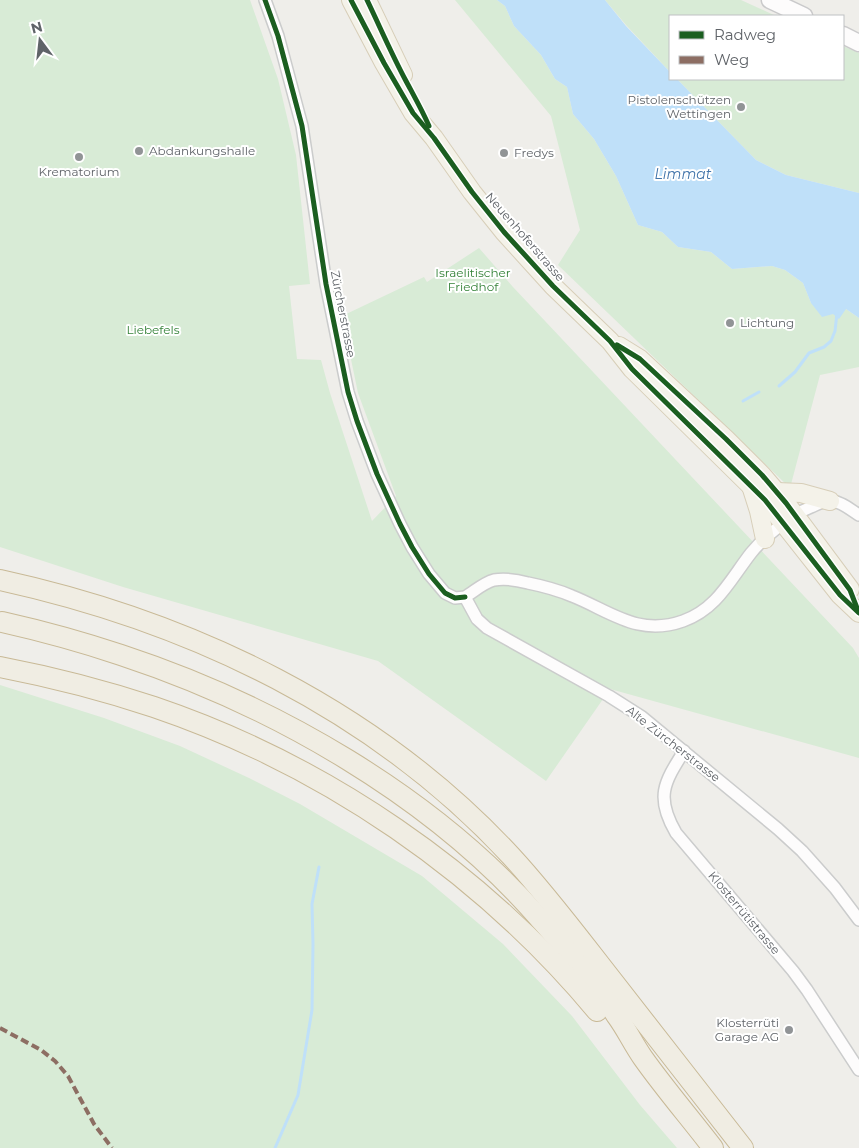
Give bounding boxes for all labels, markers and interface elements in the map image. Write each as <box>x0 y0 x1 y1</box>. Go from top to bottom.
north arrow <box>15 15 65 65</box>
legend <box>669 15 844 80</box>
text: N <box>29 17 44 38</box>
text: Radweg <box>714 25 776 44</box>
text: Weg <box>714 50 749 69</box>
place label: Pistolenschützen Wettingen <box>628 92 731 121</box>
marker: Pistolenschützen Wettingen <box>735 101 747 113</box>
place label: Abdankungshalle <box>149 143 255 158</box>
marker: Abdankungshalle <box>133 145 145 157</box>
place label: Fredys <box>514 145 554 160</box>
marker: Fredys <box>498 147 510 159</box>
marker: Krematorium <box>73 151 85 163</box>
place label: Krematorium <box>38 164 120 179</box>
water label: Limmat <box>655 165 712 183</box>
street label: Neuenhoferstrasse <box>483 189 568 284</box>
park label: Israelitischer Friedhof <box>435 265 511 294</box>
street label: Zürcherstrasse <box>328 269 359 359</box>
place label: Lichtung <box>740 315 794 330</box>
marker: Lichtung <box>724 317 736 329</box>
park label: Liebefels <box>126 322 180 337</box>
street label: Alte Zürcherstrasse <box>623 702 723 785</box>
street label: Klosterrütistrasse <box>705 868 783 957</box>
place label: Klosterrüti Garage AG <box>715 1015 779 1044</box>
marker: Klosterrüti Garage AG <box>783 1024 795 1036</box>

